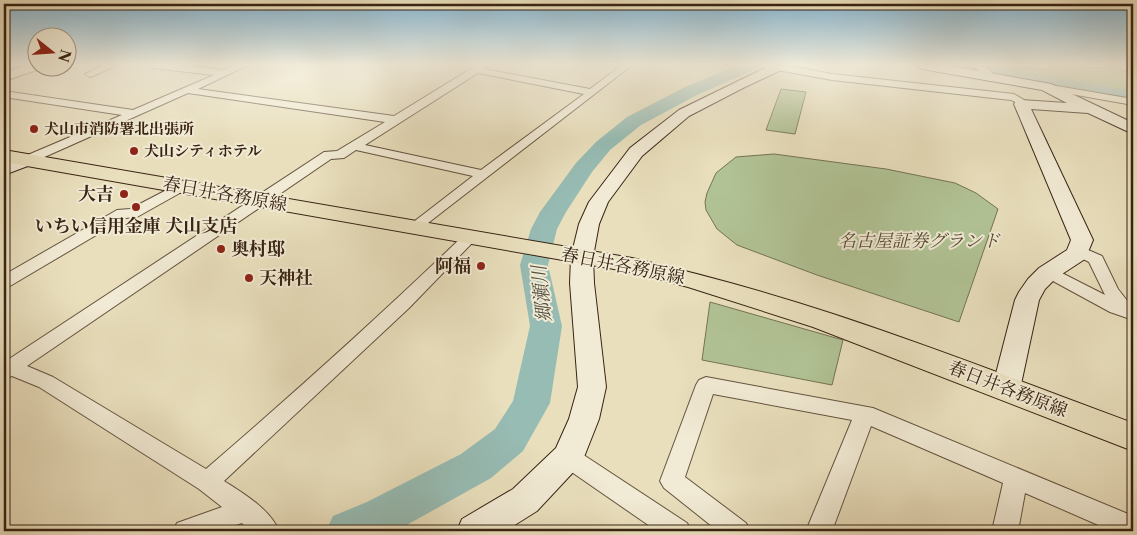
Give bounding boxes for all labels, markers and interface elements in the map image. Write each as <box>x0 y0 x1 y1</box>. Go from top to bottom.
north arrow <box>28 28 78 78</box>
text: N <box>54 47 75 64</box>
place label: 犬山市消防署北出張所 <box>44 119 194 138</box>
marker: 犬山市消防署北出張所 <box>28 123 40 135</box>
place label: 犬山シティホテル <box>144 141 262 160</box>
marker: 犬山シティホテル <box>128 145 140 157</box>
street label: 春日井各務原線 <box>161 172 289 216</box>
place label: 大吉 <box>78 183 114 205</box>
marker: 大吉 <box>118 188 130 200</box>
marker: いちい信用金庫 犬山支店 <box>130 201 142 213</box>
place label: いちい信用金庫 犬山支店 <box>35 215 237 237</box>
park label: 名古屋証券グランド <box>838 230 1001 252</box>
place label: 奥村邸 <box>231 238 285 260</box>
marker: 奥村邸 <box>215 243 227 255</box>
street label: 春日井各務原線 <box>559 243 687 289</box>
place label: 阿福 <box>435 255 471 277</box>
marker: 阿福 <box>475 260 487 272</box>
water label: 郷瀬川 <box>527 262 556 324</box>
place label: 天神社 <box>259 267 313 289</box>
marker: 天神社 <box>243 272 255 284</box>
street label: 春日井各務原線 <box>945 356 1071 422</box>

